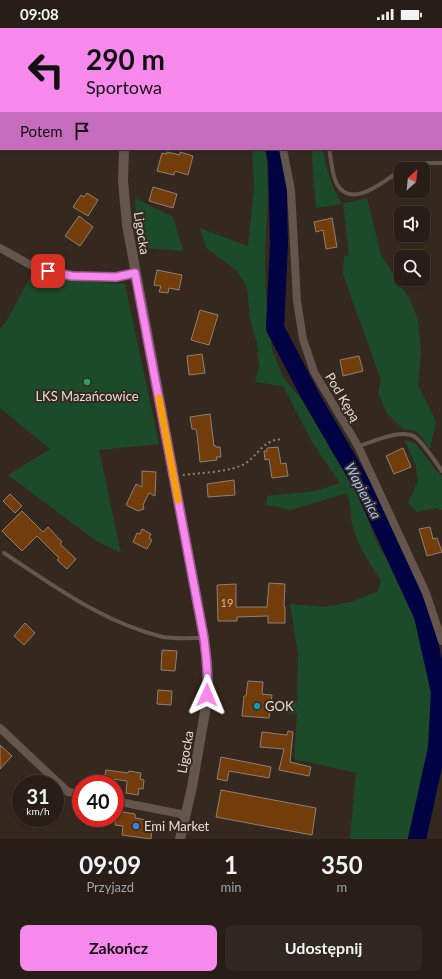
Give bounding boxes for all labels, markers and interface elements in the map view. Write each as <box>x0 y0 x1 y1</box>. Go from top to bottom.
text: 09:08 <box>20 5 59 23</box>
text: 290 m <box>86 42 165 76</box>
icon: left <box>20 44 72 96</box>
text: Sportowa <box>86 76 162 98</box>
icon: arrive <box>71 120 93 142</box>
text: Potem <box>20 122 63 140</box>
north arrow <box>394 162 430 198</box>
map controls <box>394 162 430 286</box>
button: sound <box>394 206 430 242</box>
street label: Ligocka <box>131 210 153 256</box>
button: search <box>394 250 430 286</box>
pin <box>31 254 65 288</box>
icon: arrive <box>37 260 59 282</box>
street label: Pod Kępą <box>322 370 364 425</box>
marker: LKS Mazańcowice <box>82 377 92 387</box>
place label: LKS Mazańcowice <box>35 388 139 404</box>
water label: Wapienica <box>342 460 385 522</box>
house number: 19 <box>221 596 233 609</box>
position arrow <box>186 674 228 716</box>
place label: GOK <box>265 698 294 714</box>
marker: GOK <box>252 701 262 711</box>
street label: Ligocka <box>173 729 197 775</box>
speed limit sign: 40 <box>72 775 124 827</box>
text: 31 <box>26 784 50 808</box>
text: km/h <box>26 805 50 817</box>
place label: Emi Market <box>144 818 210 834</box>
marker: Emi Market <box>131 821 141 831</box>
text: 09:09 <box>79 850 141 879</box>
text: 1 <box>224 850 238 879</box>
text: 350 <box>321 850 363 879</box>
text: Przyjazd <box>86 879 134 895</box>
text: min <box>221 879 242 895</box>
text: m <box>336 879 347 895</box>
button: Zakończ <box>20 925 217 971</box>
button: Udostępnij <box>225 925 422 971</box>

